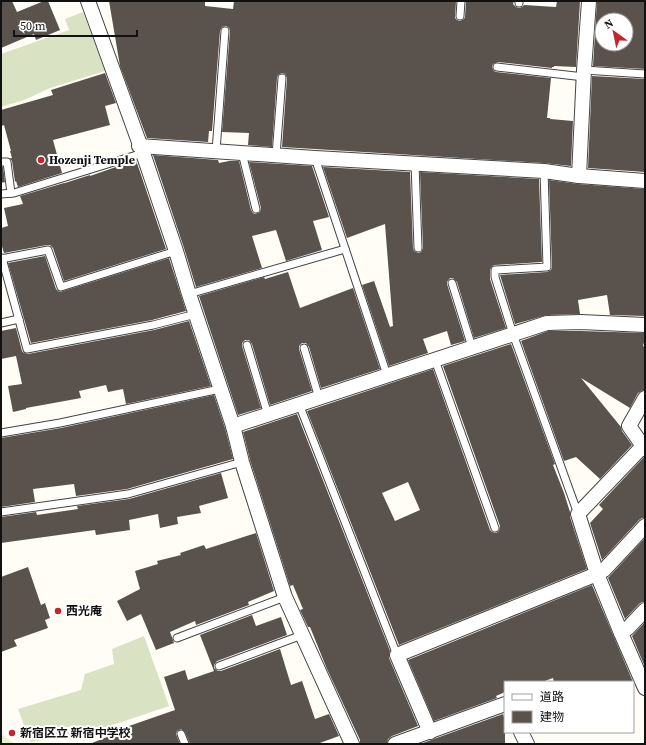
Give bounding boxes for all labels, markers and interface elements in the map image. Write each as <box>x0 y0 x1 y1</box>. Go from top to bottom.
scale bar <box>14 12 137 38</box>
north arrow <box>594 12 634 52</box>
text: N <box>601 16 616 33</box>
text: 50 m <box>20 18 46 34</box>
place label: Hozenji Temple <box>49 152 135 168</box>
marker: Hozenji Temple <box>36 155 46 165</box>
place label: 西光庵 <box>66 603 102 619</box>
marker: 西光庵 <box>53 606 63 616</box>
legend <box>504 681 634 733</box>
text: 道路 <box>540 689 564 705</box>
text: 建物 <box>540 709 564 725</box>
place label: 新宿区立 新宿中学校 <box>20 725 131 741</box>
marker: 新宿区立 新宿中学校 <box>7 728 17 738</box>

